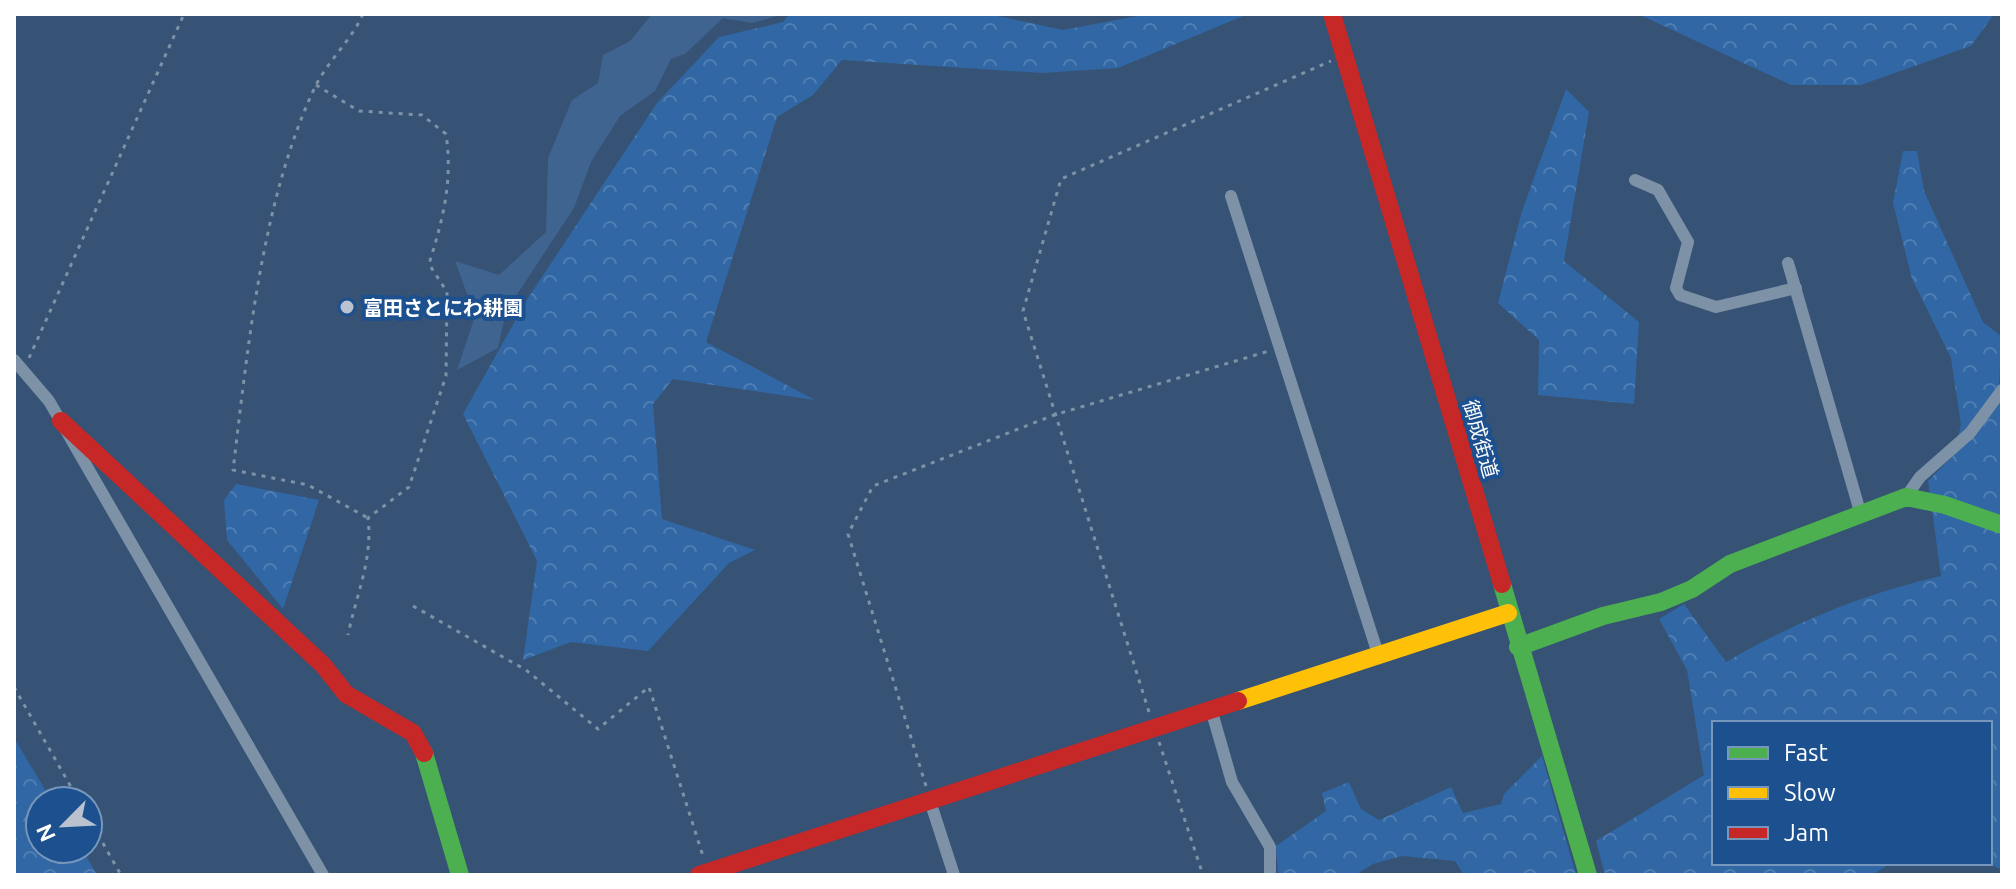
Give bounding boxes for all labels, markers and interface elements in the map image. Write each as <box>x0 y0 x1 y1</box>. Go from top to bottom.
place label: 富田さとにわ耕園 <box>363 296 523 319</box>
marker: 富田さとにわ耕園 <box>338 298 356 316</box>
street label: 御成街道 <box>1459 397 1503 481</box>
legend <box>1712 721 1992 865</box>
text: Fast <box>1784 739 1828 766</box>
text: Slow <box>1784 779 1836 806</box>
north arrow <box>24 785 104 865</box>
text: Jam <box>1784 819 1829 846</box>
text: N <box>31 821 60 846</box>

